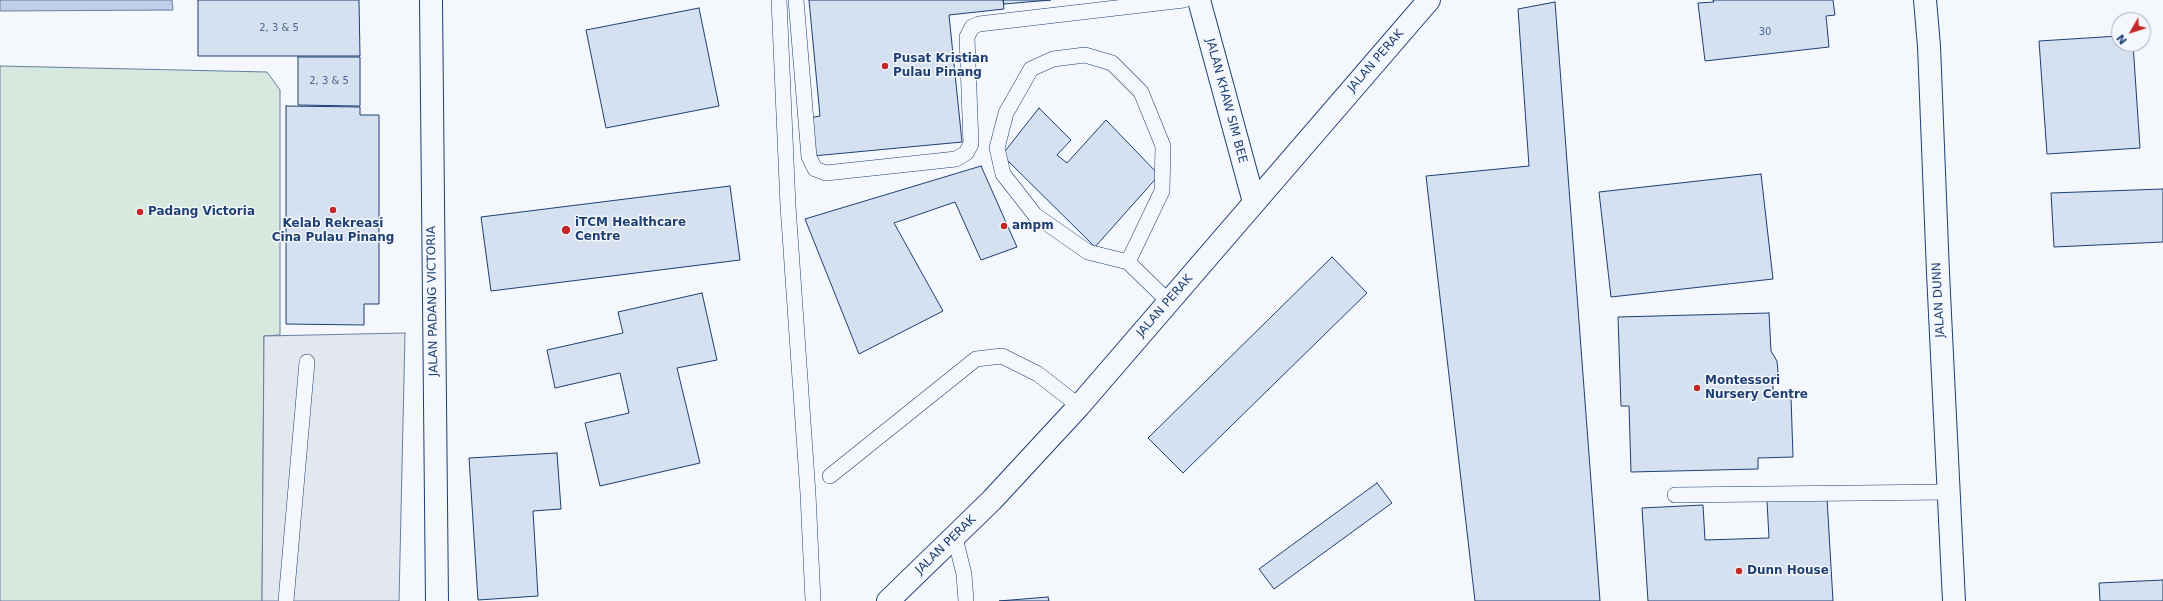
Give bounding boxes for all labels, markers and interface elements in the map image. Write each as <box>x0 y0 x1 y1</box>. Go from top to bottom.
north arrow <box>2111 12 2151 52</box>
house number: 2, 3 & 5 <box>259 22 299 34</box>
house number: 30 <box>1759 26 1771 38</box>
street label: JALAN PERAK <box>1345 27 1407 95</box>
text: N <box>2114 32 2130 47</box>
street label: JALAN KHAW SIM BEE <box>1202 37 1250 165</box>
place label: Pusat Kristian Pulau Pinang <box>893 52 988 80</box>
marker: Pusat Kristian Pulau Pinang <box>880 61 890 71</box>
house number: 2, 3 & 5 <box>309 75 349 87</box>
place label: Padang Victoria <box>148 205 255 219</box>
marker: Kelab Rekreasi Cina Pulau Pinang <box>328 205 338 215</box>
marker: Padang Victoria <box>135 207 145 217</box>
place label: iTCM Healthcare Centre <box>575 216 686 244</box>
place label: Kelab Rekreasi Cina Pulau Pinang <box>272 217 394 245</box>
place label: ampm <box>1012 219 1054 233</box>
marker: ampm <box>999 221 1009 231</box>
marker: iTCM Healthcare Centre <box>560 224 572 236</box>
street label: JALAN PADANG VICTORIA <box>424 226 442 376</box>
street label: JALAN DUNN <box>1930 262 1948 338</box>
street label: JALAN PERAK <box>1134 272 1196 340</box>
place label: Montessori Nursery Centre <box>1705 374 1808 402</box>
marker: Montessori Nursery Centre <box>1692 383 1702 393</box>
street label: JALAN PERAK <box>913 513 979 577</box>
place label: Dunn House <box>1747 564 1829 578</box>
marker: Dunn House <box>1734 566 1744 576</box>

